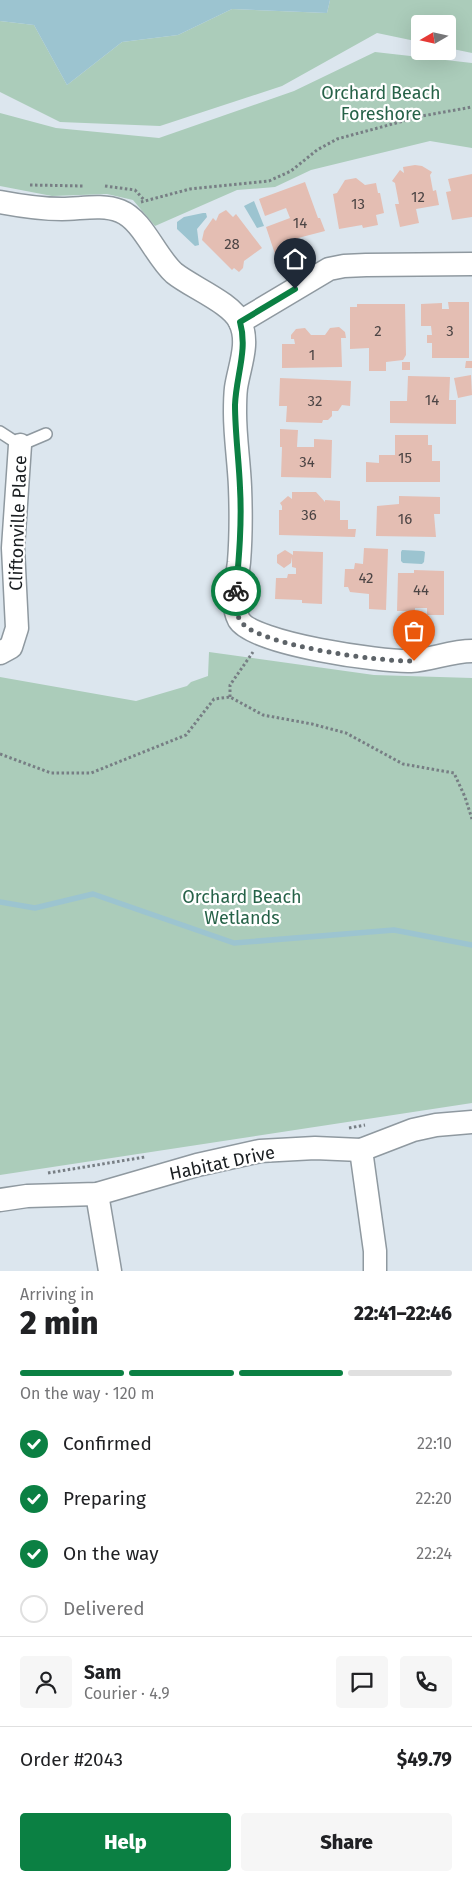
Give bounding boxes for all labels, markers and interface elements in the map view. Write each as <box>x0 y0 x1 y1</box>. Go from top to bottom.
north arrow <box>411 15 456 60</box>
map controls <box>411 15 456 60</box>
park label: Orchard Beach Foreshore <box>321 82 441 125</box>
house number: 12 <box>411 188 425 206</box>
house number: 13 <box>351 195 365 213</box>
house number: 14 <box>293 214 307 232</box>
house number: 28 <box>224 235 240 253</box>
pin <box>274 238 316 289</box>
icon: home <box>281 245 309 273</box>
house number: 2 <box>374 322 382 340</box>
house number: 3 <box>446 322 454 340</box>
house number: 1 <box>309 346 315 364</box>
house number: 14 <box>425 391 439 409</box>
house number: 32 <box>308 392 322 410</box>
house number: 15 <box>398 449 412 467</box>
house number: 34 <box>299 453 315 471</box>
street label: Cliftonville Place <box>5 455 31 591</box>
house number: 36 <box>301 506 317 524</box>
house number: 16 <box>398 510 412 528</box>
courier <box>211 566 261 616</box>
house number: 42 <box>358 569 374 587</box>
icon: bike <box>222 577 250 605</box>
house number: 44 <box>413 581 429 599</box>
pin <box>393 610 435 661</box>
icon: bag <box>400 617 428 645</box>
park label: Orchard Beach Wetlands <box>182 886 302 929</box>
street label: Habitat Drive <box>167 1141 277 1185</box>
text: Arriving in <box>20 1285 94 1304</box>
text: 22:41–22:46 <box>354 1302 452 1325</box>
text: 2 min <box>20 1304 98 1342</box>
text: On the way · 120 m <box>20 1384 154 1403</box>
icon: check <box>20 1430 48 1458</box>
text: Confirmed <box>63 1432 152 1455</box>
text: 22:10 <box>417 1434 452 1453</box>
icon: check <box>20 1485 48 1513</box>
text: Preparing <box>63 1487 146 1510</box>
text: 22:20 <box>415 1489 452 1508</box>
icon: check <box>20 1540 48 1568</box>
text: On the way <box>63 1542 159 1565</box>
text: 22:24 <box>416 1544 452 1563</box>
text: Delivered <box>63 1597 145 1620</box>
button: person <box>20 1656 72 1708</box>
button: chat <box>336 1656 388 1708</box>
button: phone <box>400 1656 452 1708</box>
text: Sam <box>84 1661 121 1684</box>
text: Courier · 4.9 <box>84 1684 170 1703</box>
text: Order #2043 <box>20 1748 123 1771</box>
text: $49.79 <box>397 1748 452 1771</box>
button: Help <box>20 1813 231 1871</box>
button: Share <box>241 1813 452 1871</box>

